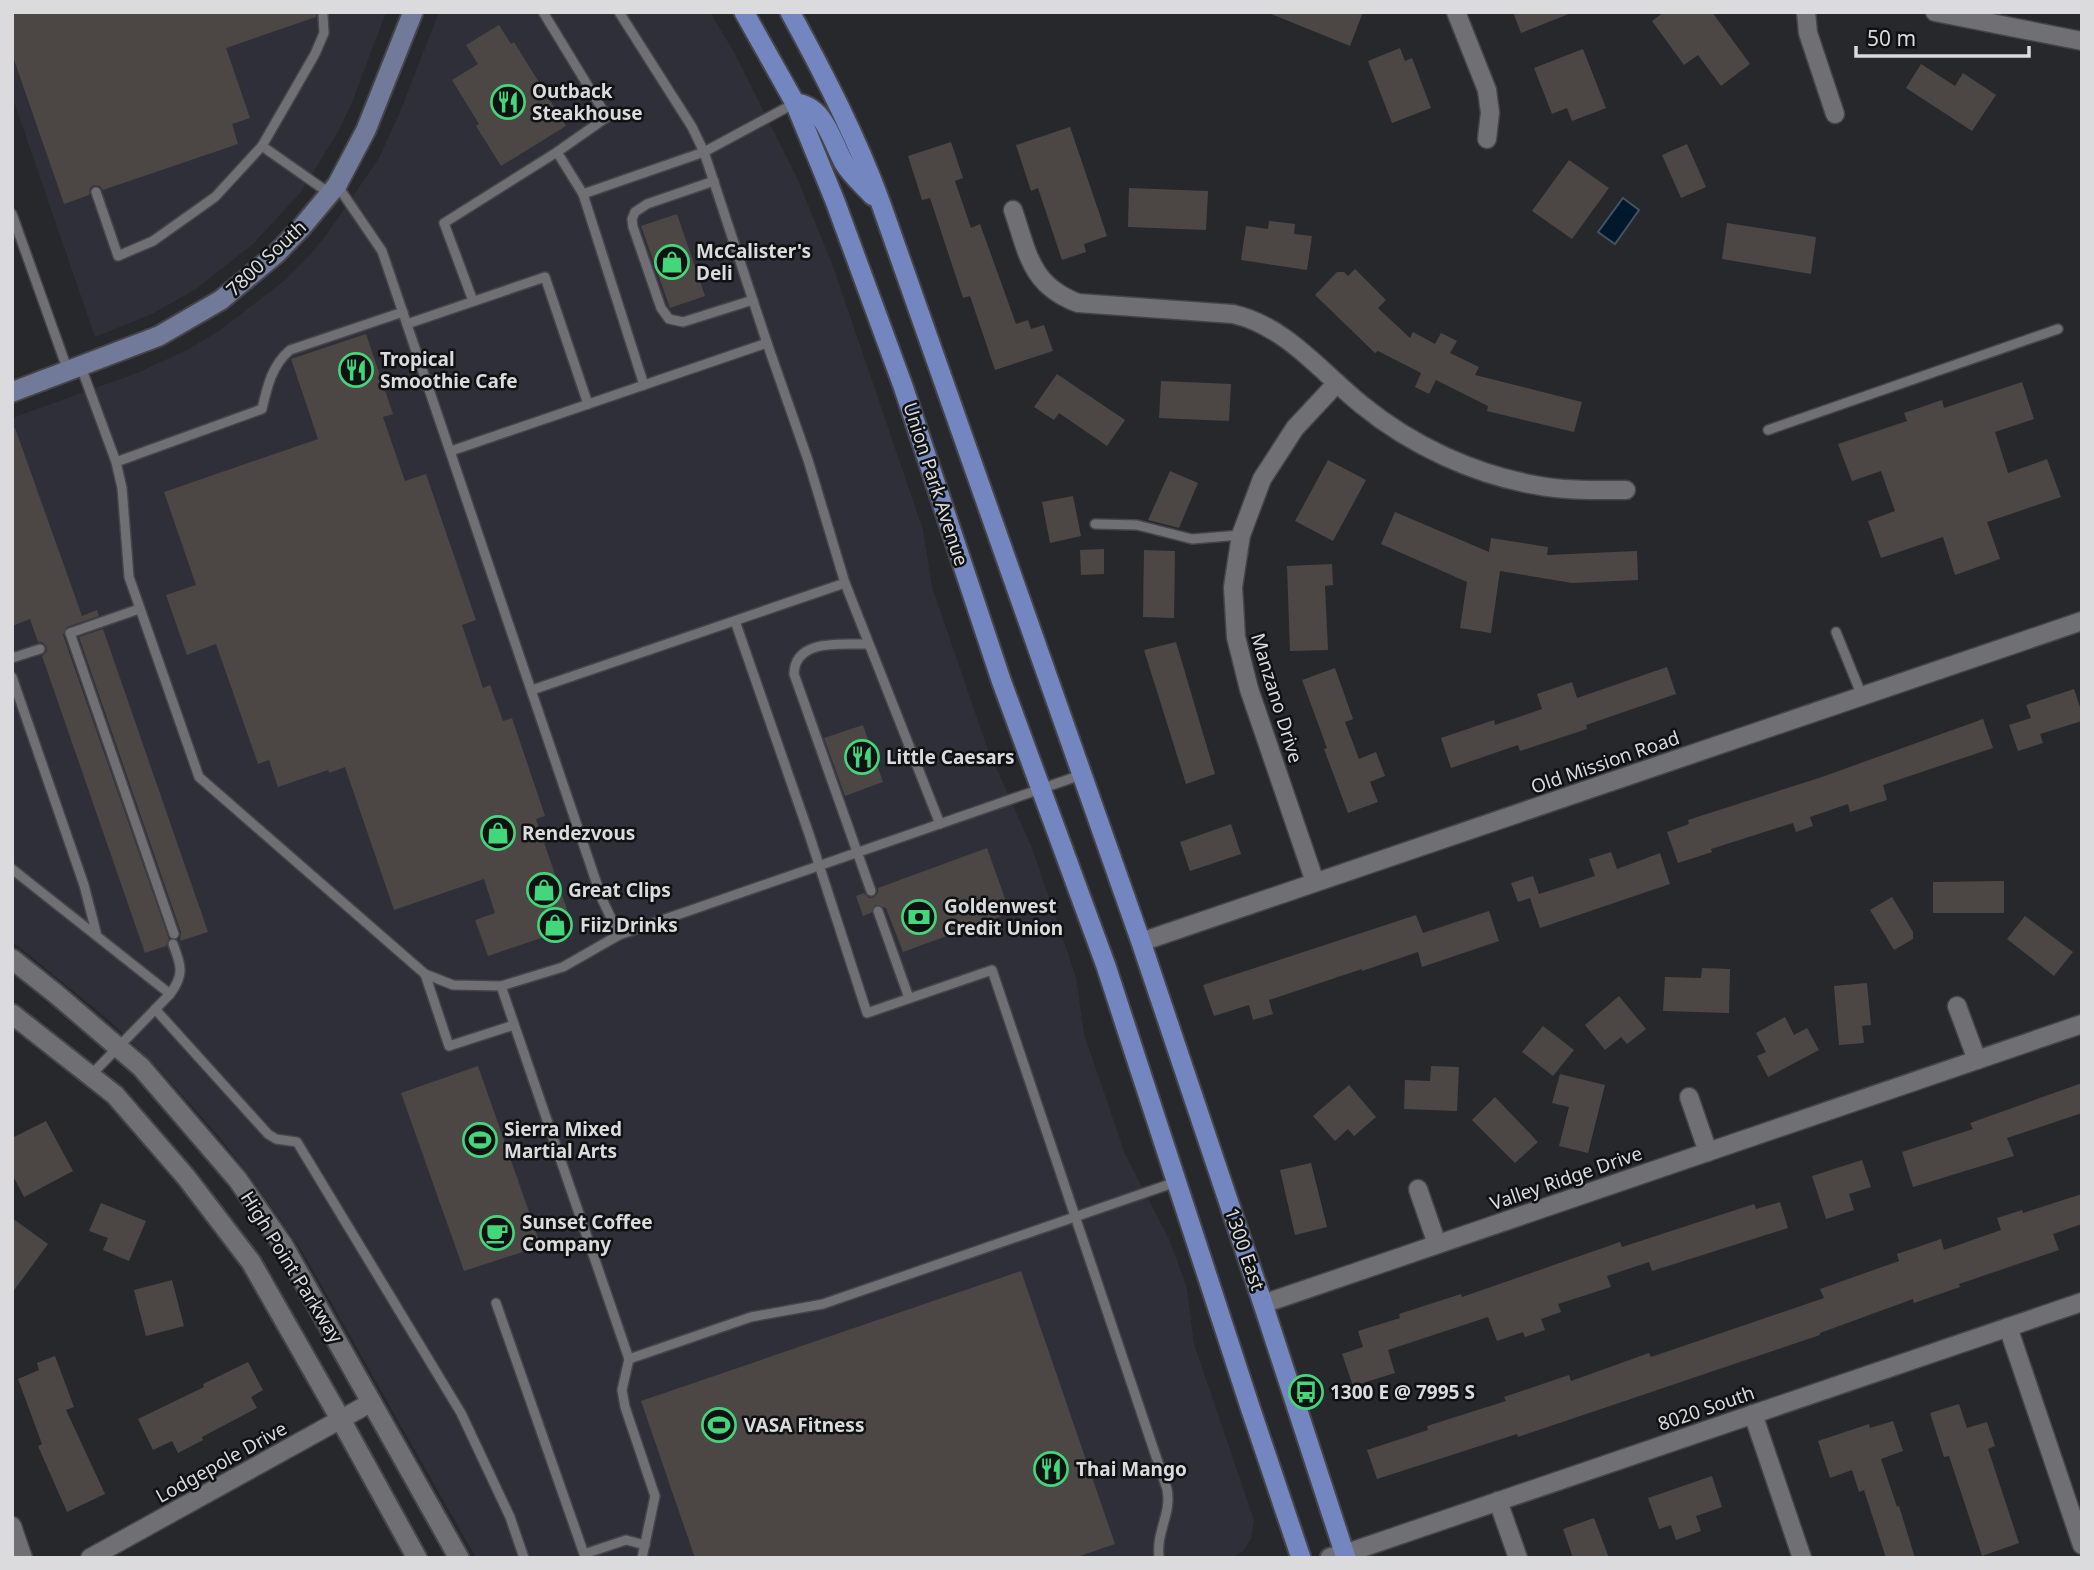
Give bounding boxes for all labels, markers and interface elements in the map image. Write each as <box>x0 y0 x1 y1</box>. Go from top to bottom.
scale bar <box>1856 14 2029 58</box>
text: 50 m <box>1867 24 1916 52</box>
place label: Outback Steakhouse <box>532 78 643 126</box>
restaurant icon: Outback Steakhouse <box>489 83 527 121</box>
street label: 7800 South <box>220 214 312 302</box>
place label: McCalister's Deli <box>696 238 811 286</box>
shop icon: McCalister's Deli <box>653 243 691 281</box>
place label: Tropical Smoothie Cafe <box>380 346 518 394</box>
restaurant icon: Tropical Smoothie Cafe <box>337 351 375 389</box>
street label: Union Park Avenue <box>897 399 975 569</box>
street label: Manzano Drive <box>1245 630 1309 766</box>
street label: Old Mission Road <box>1527 724 1683 800</box>
restaurant icon: Little Caesars <box>843 738 881 776</box>
place label: Little Caesars <box>886 744 1015 770</box>
shop icon: Rendezvous <box>479 814 517 852</box>
place label: Rendezvous <box>522 820 635 846</box>
shop icon: Great Clips <box>525 871 563 909</box>
place label: Great Clips <box>568 877 671 903</box>
place label: Goldenwest Credit Union <box>944 893 1063 941</box>
bank icon: Goldenwest Credit Union <box>900 898 938 936</box>
shop icon: Fiiz Drinks <box>536 906 574 944</box>
place label: Fiiz Drinks <box>580 912 678 938</box>
place label: Sierra Mixed Martial Arts <box>504 1116 622 1164</box>
sports icon: Sierra Mixed Martial Arts <box>461 1121 499 1159</box>
street label: Valley Ridge Drive <box>1487 1140 1645 1216</box>
street label: High Point Parkway <box>235 1186 349 1348</box>
street label: 1300 East <box>1219 1204 1271 1294</box>
place label: Sunset Coffee Company <box>522 1209 653 1257</box>
cafe icon: Sunset Coffee Company <box>478 1214 516 1252</box>
bus stop icon: 1300 E @ 7995 S <box>1287 1373 1325 1411</box>
place label: 1300 E @ 7995 S <box>1330 1379 1475 1405</box>
street label: 8020 South <box>1654 1379 1758 1437</box>
sports icon: VASA Fitness <box>700 1406 738 1444</box>
place label: VASA Fitness <box>744 1412 864 1438</box>
street label: Lodgepole Drive <box>151 1415 291 1509</box>
restaurant icon: Thai Mango <box>1032 1450 1070 1488</box>
place label: Thai Mango <box>1076 1456 1187 1482</box>

